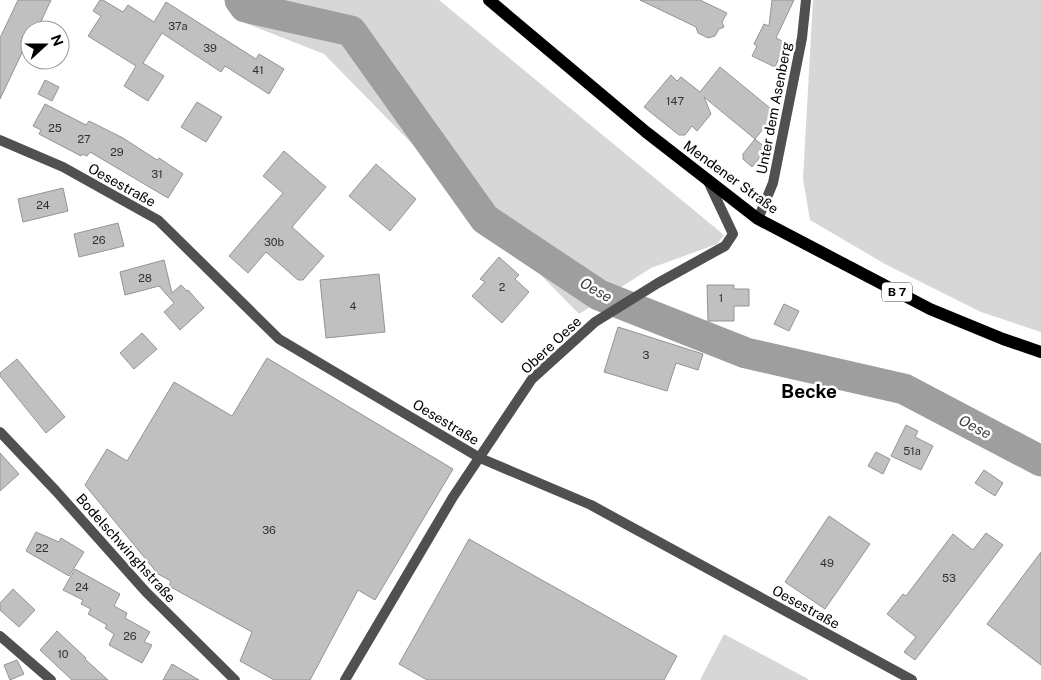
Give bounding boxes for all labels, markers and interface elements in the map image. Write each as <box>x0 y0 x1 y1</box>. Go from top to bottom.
north arrow <box>20 20 70 70</box>
house number: 37a <box>168 20 188 32</box>
text: N <box>48 32 67 48</box>
street label: Unter dem Asenberg <box>753 40 795 175</box>
house number: 39 <box>203 42 217 54</box>
house number: 41 <box>252 64 264 76</box>
house number: 147 <box>666 95 684 107</box>
house number: 25 <box>48 122 62 134</box>
house number: 27 <box>77 133 91 145</box>
street label: Mendener Straße <box>681 137 782 217</box>
house number: 29 <box>110 146 124 158</box>
street label: Oesestraße <box>86 160 159 210</box>
house number: 31 <box>151 168 163 180</box>
house number: 24 <box>36 199 50 211</box>
house number: 26 <box>92 234 106 246</box>
house number: 30b <box>264 236 285 248</box>
house number: 28 <box>138 272 152 284</box>
water label: Oese <box>577 274 615 305</box>
house number: 2 <box>499 281 506 293</box>
road number: B 7 <box>882 282 912 302</box>
house number: 1 <box>719 292 723 304</box>
house number: 4 <box>350 300 357 312</box>
street label: Obere Oese <box>518 313 584 377</box>
house number: 3 <box>643 349 650 361</box>
district label: Becke <box>781 380 837 402</box>
street label: Oesestraße <box>410 396 482 448</box>
water label: Oese <box>956 411 994 442</box>
house number: 51a <box>903 445 921 457</box>
street label: Bodelschwinghstraße <box>73 490 179 606</box>
house number: 36 <box>262 524 276 536</box>
house number: 22 <box>35 542 49 554</box>
house number: 49 <box>820 557 834 569</box>
house number: 53 <box>942 572 956 584</box>
house number: 24 <box>75 581 89 593</box>
street label: Oesestraße <box>770 582 843 632</box>
house number: 26 <box>123 630 137 642</box>
house number: 10 <box>57 648 69 660</box>

